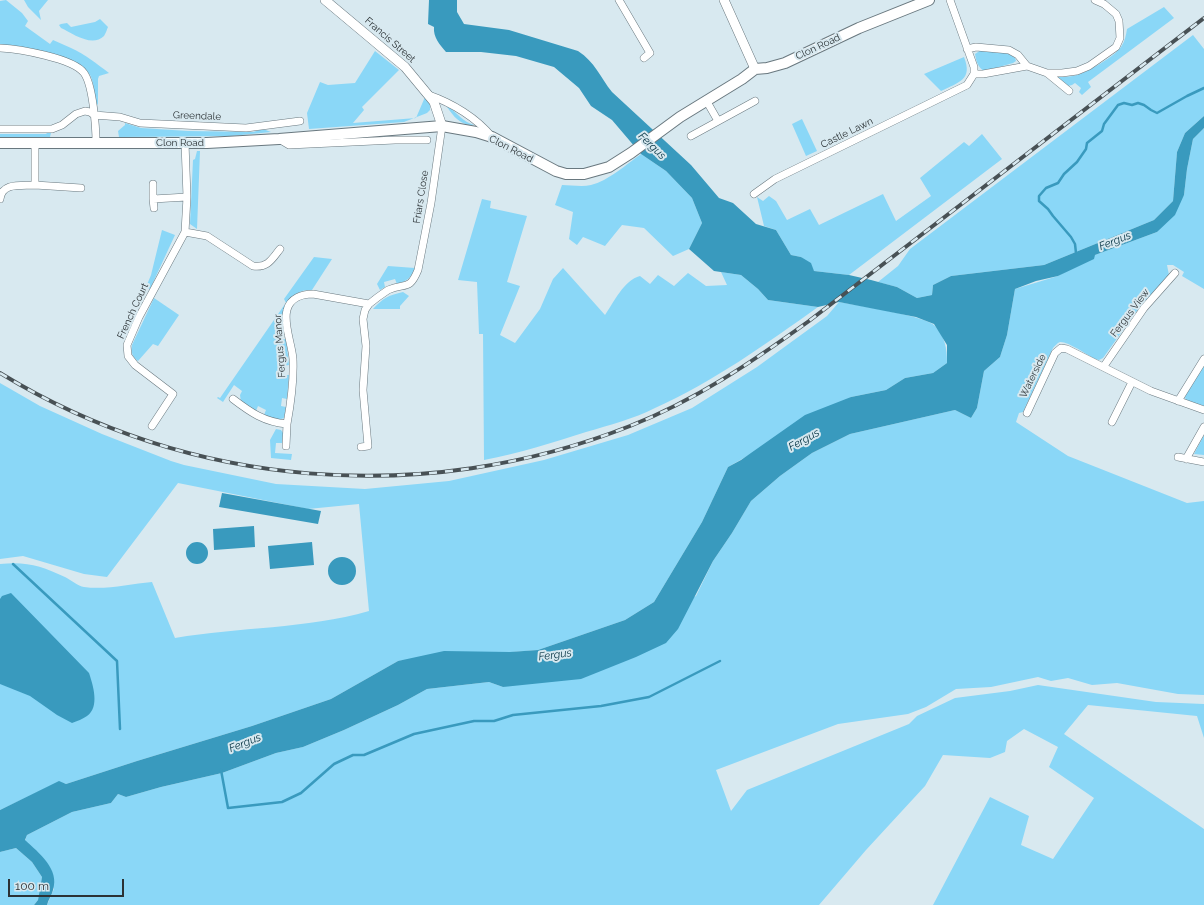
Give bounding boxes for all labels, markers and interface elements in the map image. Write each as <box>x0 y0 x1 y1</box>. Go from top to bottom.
street label: Francis Street <box>362 15 418 65</box>
street label: Clon Road <box>794 31 842 63</box>
street label: Greendale <box>173 109 221 123</box>
street label: Castle Lawn <box>819 115 875 151</box>
water label: Fergus <box>635 130 669 162</box>
street label: Clon Road <box>487 133 535 165</box>
street label: Clon Road <box>156 137 204 149</box>
street label: Friars Close <box>411 170 431 224</box>
water label: Fergus <box>1097 229 1133 253</box>
street label: French Court <box>115 281 151 341</box>
street label: Fergus View <box>1108 287 1152 339</box>
street label: Fergus Manor <box>272 314 288 378</box>
street label: Waterside <box>1017 352 1049 400</box>
water label: Fergus <box>786 426 822 454</box>
water label: Fergus <box>538 646 572 664</box>
water label: Fergus <box>227 731 263 755</box>
scale bar <box>10 871 126 897</box>
text: 100 m <box>15 879 49 893</box>

